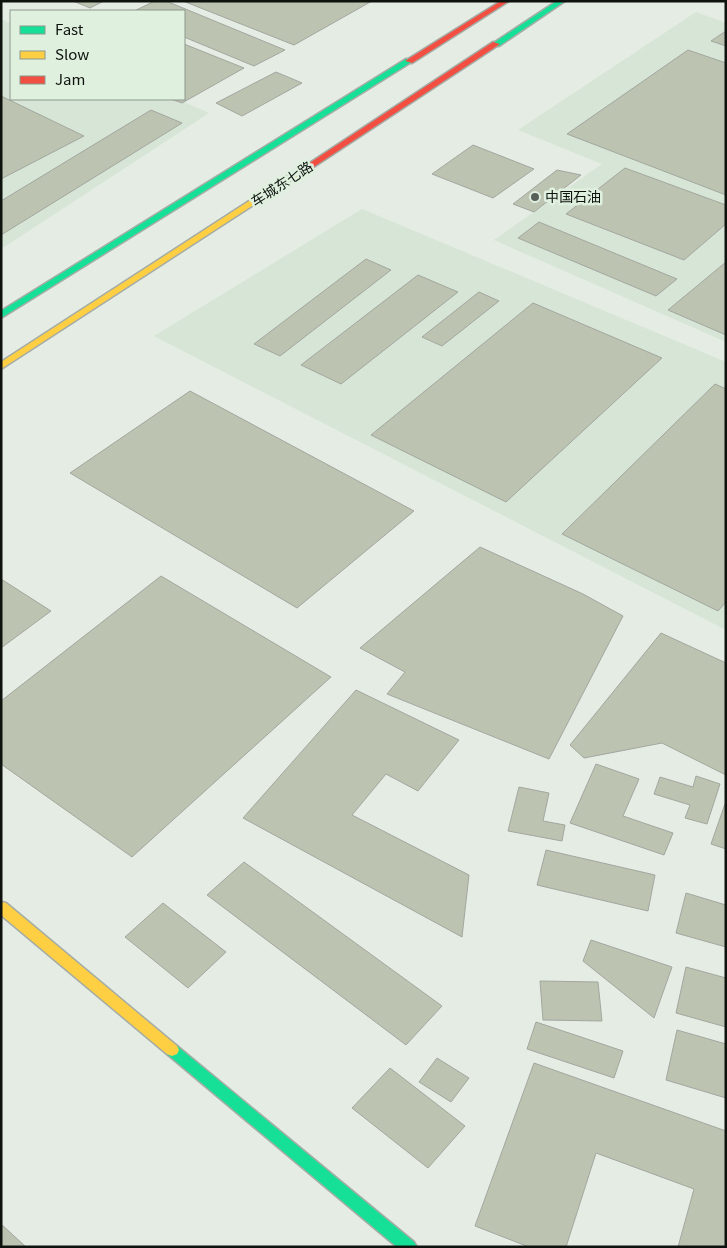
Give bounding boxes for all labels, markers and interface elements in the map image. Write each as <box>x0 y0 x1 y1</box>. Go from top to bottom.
legend <box>10 10 185 100</box>
text: Fast <box>55 18 84 39</box>
text: Slow <box>55 43 89 64</box>
text: Jam <box>55 68 85 89</box>
street label: 车城东七路 <box>247 156 316 211</box>
place label: 中国石油 <box>545 186 601 206</box>
marker: 中国石油 <box>529 191 541 203</box>

